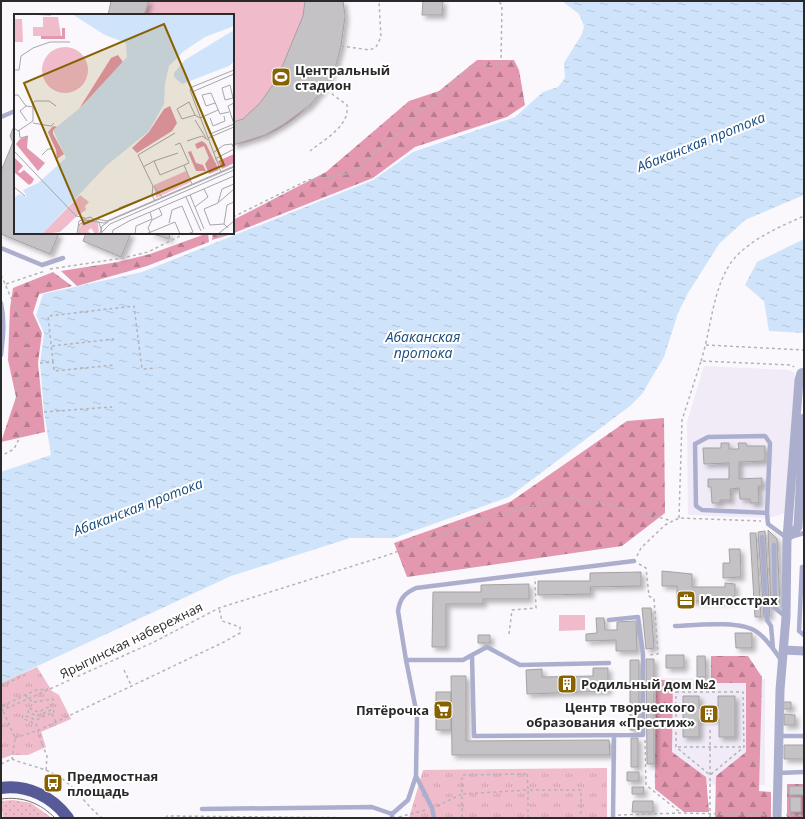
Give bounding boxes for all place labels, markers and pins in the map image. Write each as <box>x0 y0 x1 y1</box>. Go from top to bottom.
place label: Центральный стадион <box>295 61 390 94</box>
sports icon: Центральный стадион <box>270 66 292 88</box>
office icon: Ингосстрах <box>675 589 697 611</box>
place label: Ингосстрах <box>700 591 778 609</box>
building icon: Родильный дом №2 <box>556 673 578 695</box>
place label: Родильный дом №2 <box>581 675 716 693</box>
place label: Центр творческого образования «Престиж» <box>526 698 695 731</box>
supermarket icon: Пятёрочка <box>432 699 454 721</box>
place label: Пятёрочка <box>356 701 429 719</box>
building icon: Центр творческого образования «Престиж» <box>698 703 720 725</box>
place label: Предмостная площадь <box>67 767 158 800</box>
bus stop icon: Предмостная площадь <box>42 772 64 794</box>

